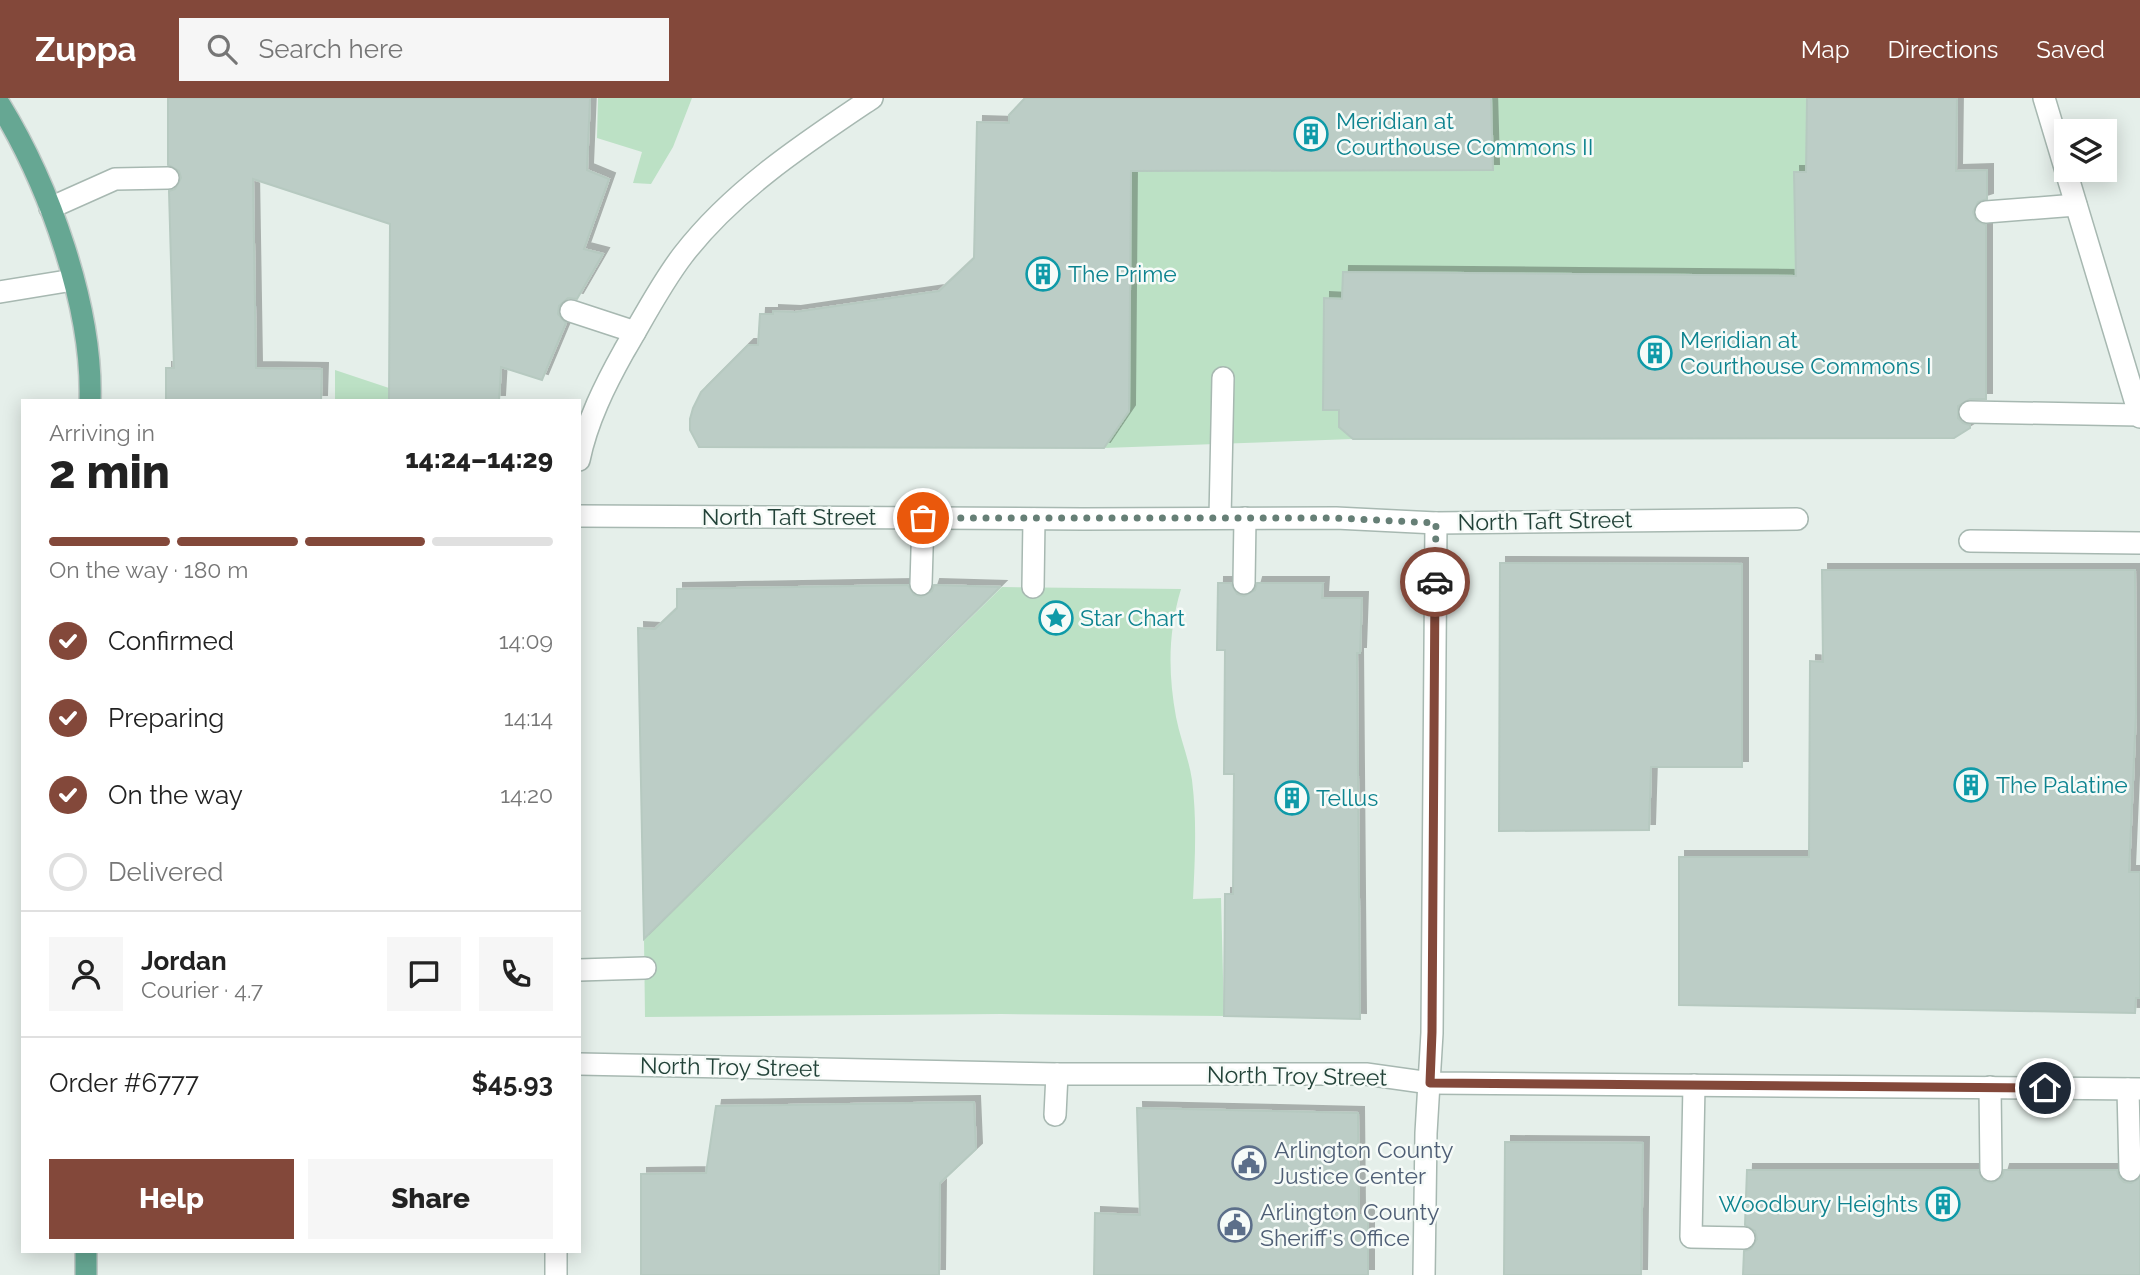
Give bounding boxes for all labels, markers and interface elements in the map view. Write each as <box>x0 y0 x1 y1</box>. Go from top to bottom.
search box <box>179 18 669 81</box>
text: Zuppa <box>35 30 137 69</box>
icon: search <box>203 30 241 68</box>
text: Search here <box>259 34 403 64</box>
text: Map <box>1801 35 1850 64</box>
text: Directions <box>1888 35 1998 64</box>
text: Saved <box>2036 35 2105 64</box>
place label: Meridian at Courthouse Commons II <box>1336 107 1593 160</box>
building icon: Meridian at Courthouse Commons II <box>1292 115 1330 153</box>
map controls <box>2054 119 2117 182</box>
button: layers <box>2054 119 2117 182</box>
building icon: The Prime <box>1024 255 1062 293</box>
place label: The Prime <box>1068 260 1177 287</box>
place label: Meridian at Courthouse Commons I <box>1680 326 1932 379</box>
building icon: Meridian at Courthouse Commons I <box>1636 334 1674 372</box>
text: Arriving in <box>49 419 155 446</box>
text: 14:24–14:29 <box>405 444 553 474</box>
text: 2 min <box>49 445 170 499</box>
pin <box>893 488 953 548</box>
icon: bag <box>904 499 942 537</box>
street label: North Taft Street <box>702 503 877 530</box>
street label: North Taft Street <box>1457 505 1633 536</box>
courier <box>1400 547 1470 617</box>
text: On the way · 180 m <box>49 556 248 583</box>
icon: car <box>1416 563 1454 601</box>
place icon: Star Chart <box>1037 599 1075 637</box>
place label: Star Chart <box>1080 604 1185 631</box>
icon: check <box>49 622 87 660</box>
text: Confirmed <box>108 626 234 656</box>
text: 14:09 <box>499 627 553 654</box>
icon: check <box>49 699 87 737</box>
text: Preparing <box>108 703 224 733</box>
text: 14:14 <box>504 704 553 731</box>
building icon: The Palatine <box>1952 766 1990 804</box>
place label: The Palatine <box>1996 771 2128 798</box>
icon: check <box>49 776 87 814</box>
building icon: Tellus <box>1273 779 1311 817</box>
text: On the way <box>108 780 243 810</box>
text: 14:20 <box>500 781 553 808</box>
place label: Tellus <box>1316 784 1378 811</box>
text: Delivered <box>108 857 223 887</box>
button: person <box>49 937 123 1011</box>
button: chat <box>387 937 461 1011</box>
button: phone <box>479 937 553 1011</box>
text: Jordan <box>141 946 227 976</box>
text: Courier · 4.7 <box>141 976 263 1003</box>
street label: North Troy Street <box>640 1051 821 1082</box>
pin <box>2015 1058 2075 1118</box>
street label: North Troy Street <box>1207 1060 1388 1091</box>
text: Order #6777 <box>49 1068 199 1098</box>
text: $45.93 <box>472 1068 553 1098</box>
icon: home <box>2026 1069 2064 1107</box>
place label: Arlington County Justice Center <box>1274 1136 1454 1189</box>
public building icon: Arlington County Justice Center <box>1230 1144 1268 1182</box>
button: Help <box>49 1159 294 1239</box>
button: Share <box>308 1159 553 1239</box>
building icon: Woodbury Heights <box>1924 1185 1962 1223</box>
place label: Woodbury Heights <box>1719 1190 1918 1217</box>
place label: Arlington County Sheriff's Office <box>1260 1198 1440 1251</box>
public building icon: Arlington County Sheriff's Office <box>1216 1206 1254 1244</box>

